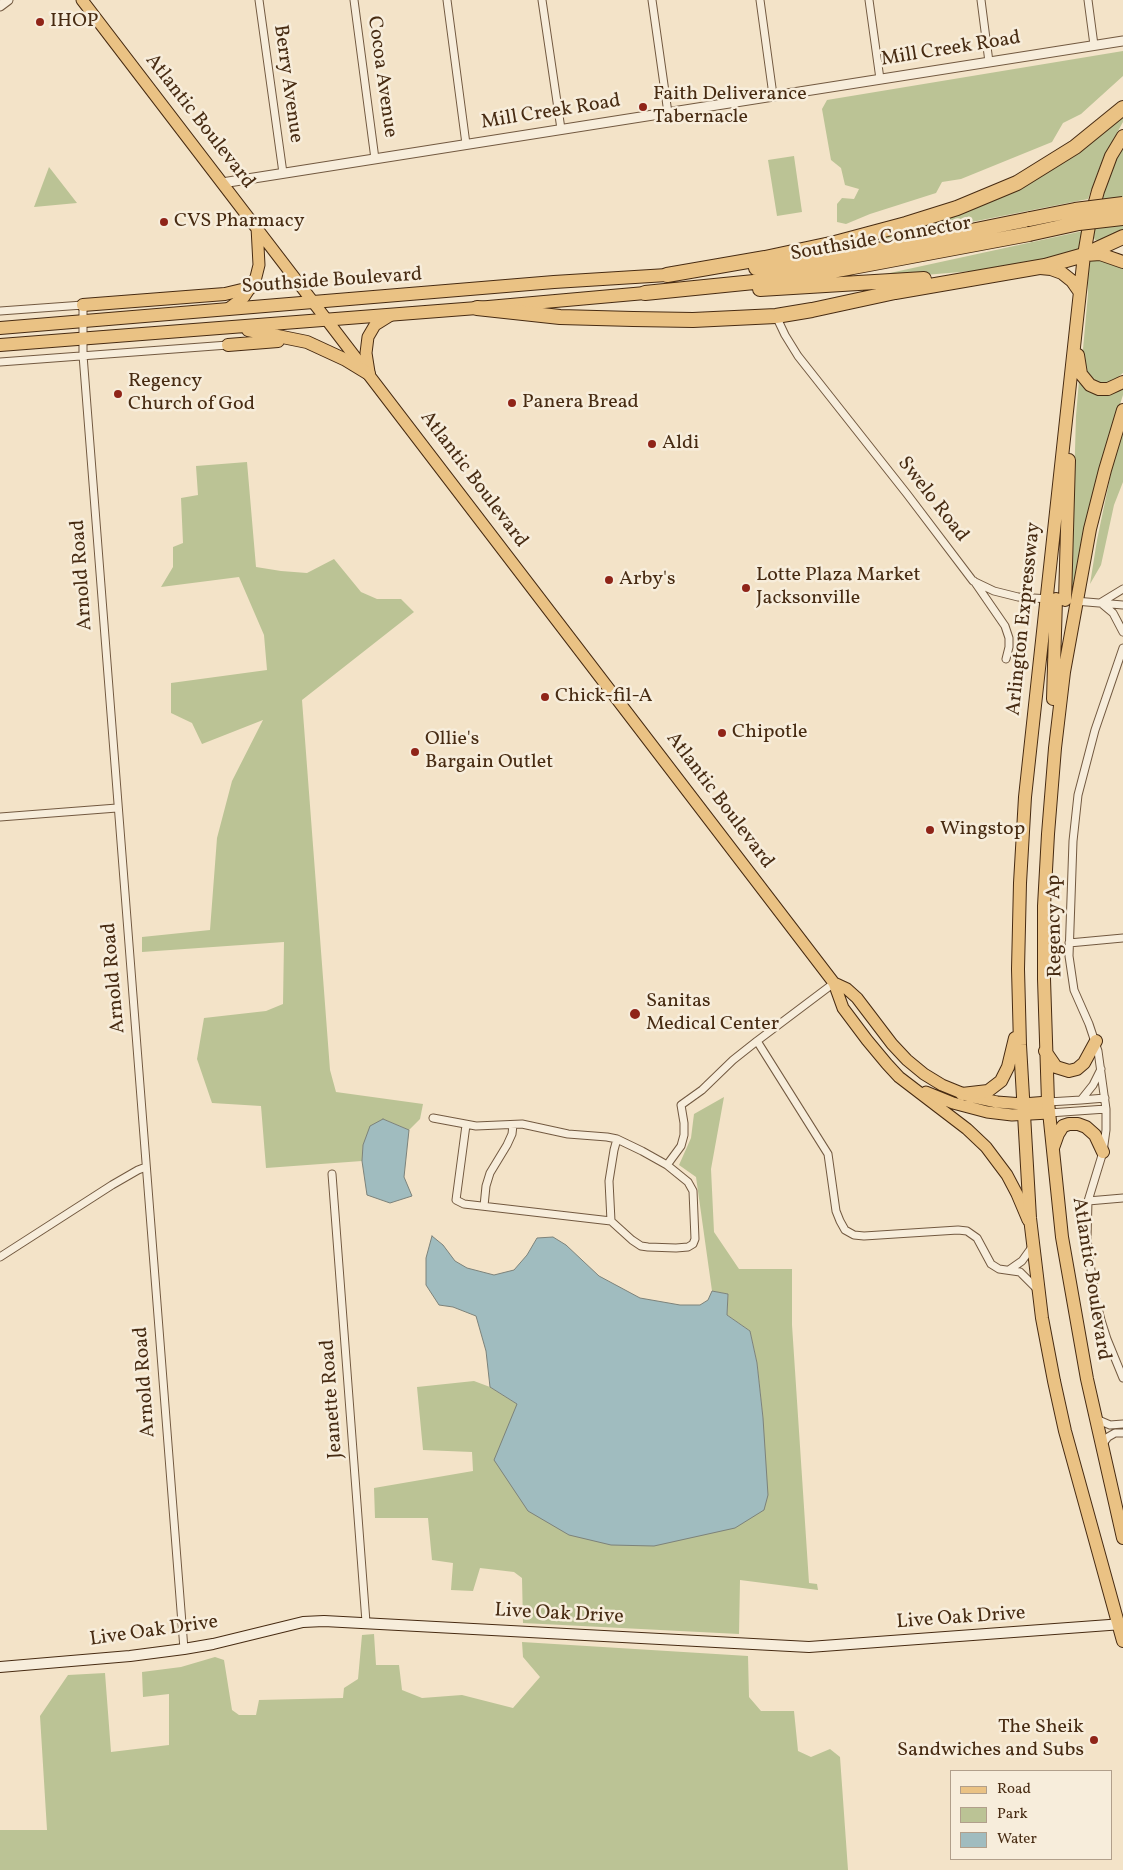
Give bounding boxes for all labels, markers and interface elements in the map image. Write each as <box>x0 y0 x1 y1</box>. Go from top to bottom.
place label: IHOP <box>50 10 98 34</box>
street label: Cocoa Avenue <box>361 15 401 139</box>
marker: IHOP <box>34 16 46 28</box>
street label: Berry Avenue <box>267 23 307 145</box>
street label: Mill Creek Road <box>879 27 1023 73</box>
street label: Atlantic Boulevard <box>139 50 259 194</box>
place label: Faith Deliverance Tabernacle <box>653 83 807 130</box>
street label: Mill Creek Road <box>479 90 623 136</box>
marker: Faith Deliverance Tabernacle <box>637 101 649 113</box>
place label: CVS Pharmacy <box>174 210 305 234</box>
street label: Southside Connector <box>789 212 973 268</box>
marker: CVS Pharmacy <box>158 216 170 228</box>
street label: Southside Boulevard <box>241 264 423 300</box>
place label: Regency Church of God <box>128 370 255 417</box>
marker: Regency Church of God <box>112 388 124 400</box>
place label: Panera Bread <box>522 391 639 415</box>
marker: Panera Bread <box>506 397 518 409</box>
street label: Atlantic Boulevard <box>414 407 532 553</box>
place label: Aldi <box>662 432 699 456</box>
marker: Aldi <box>646 438 658 450</box>
street label: Swelo Road <box>891 453 973 547</box>
street label: Arnold Road <box>67 519 99 631</box>
street label: Arlington Expressway <box>1003 521 1047 717</box>
place label: Lotte Plaza Market Jacksonville <box>756 564 921 611</box>
place label: Arby's <box>619 568 676 592</box>
marker: Arby's <box>603 574 615 586</box>
marker: Lotte Plaza Market Jacksonville <box>740 582 752 594</box>
place label: Chick-fil-A <box>555 685 653 709</box>
marker: Chick-fil-A <box>539 691 551 703</box>
place label: Chipotle <box>732 721 808 745</box>
marker: Chipotle <box>716 727 728 739</box>
place label: Ollie's Bargain Outlet <box>425 728 553 775</box>
street label: Atlantic Boulevard <box>660 728 778 874</box>
marker: Ollie's Bargain Outlet <box>409 746 421 758</box>
place label: Wingstop <box>940 818 1025 842</box>
marker: Wingstop <box>924 824 936 836</box>
street label: Regency Ap <box>1043 874 1069 978</box>
street label: Arnold Road <box>98 922 132 1034</box>
place label: Sanitas Medical Center <box>646 990 779 1037</box>
marker: Sanitas Medical Center <box>628 1007 642 1021</box>
street label: Atlantic Boulevard <box>1065 1196 1115 1362</box>
street label: Arnold Road <box>130 1326 162 1438</box>
street label: Jeanette Road <box>317 1338 349 1460</box>
street label: Live Oak Drive <box>494 1600 624 1630</box>
street label: Live Oak Drive <box>896 1603 1026 1635</box>
street label: Live Oak Drive <box>88 1611 220 1653</box>
place label: The Sheik Sandwiches and Subs <box>897 1716 1084 1763</box>
marker: The Sheik Sandwiches and Subs <box>1088 1734 1100 1746</box>
legend <box>950 1770 1113 1860</box>
text: Road <box>997 1779 1031 1800</box>
text: Park <box>997 1804 1028 1825</box>
text: Water <box>997 1829 1037 1850</box>

